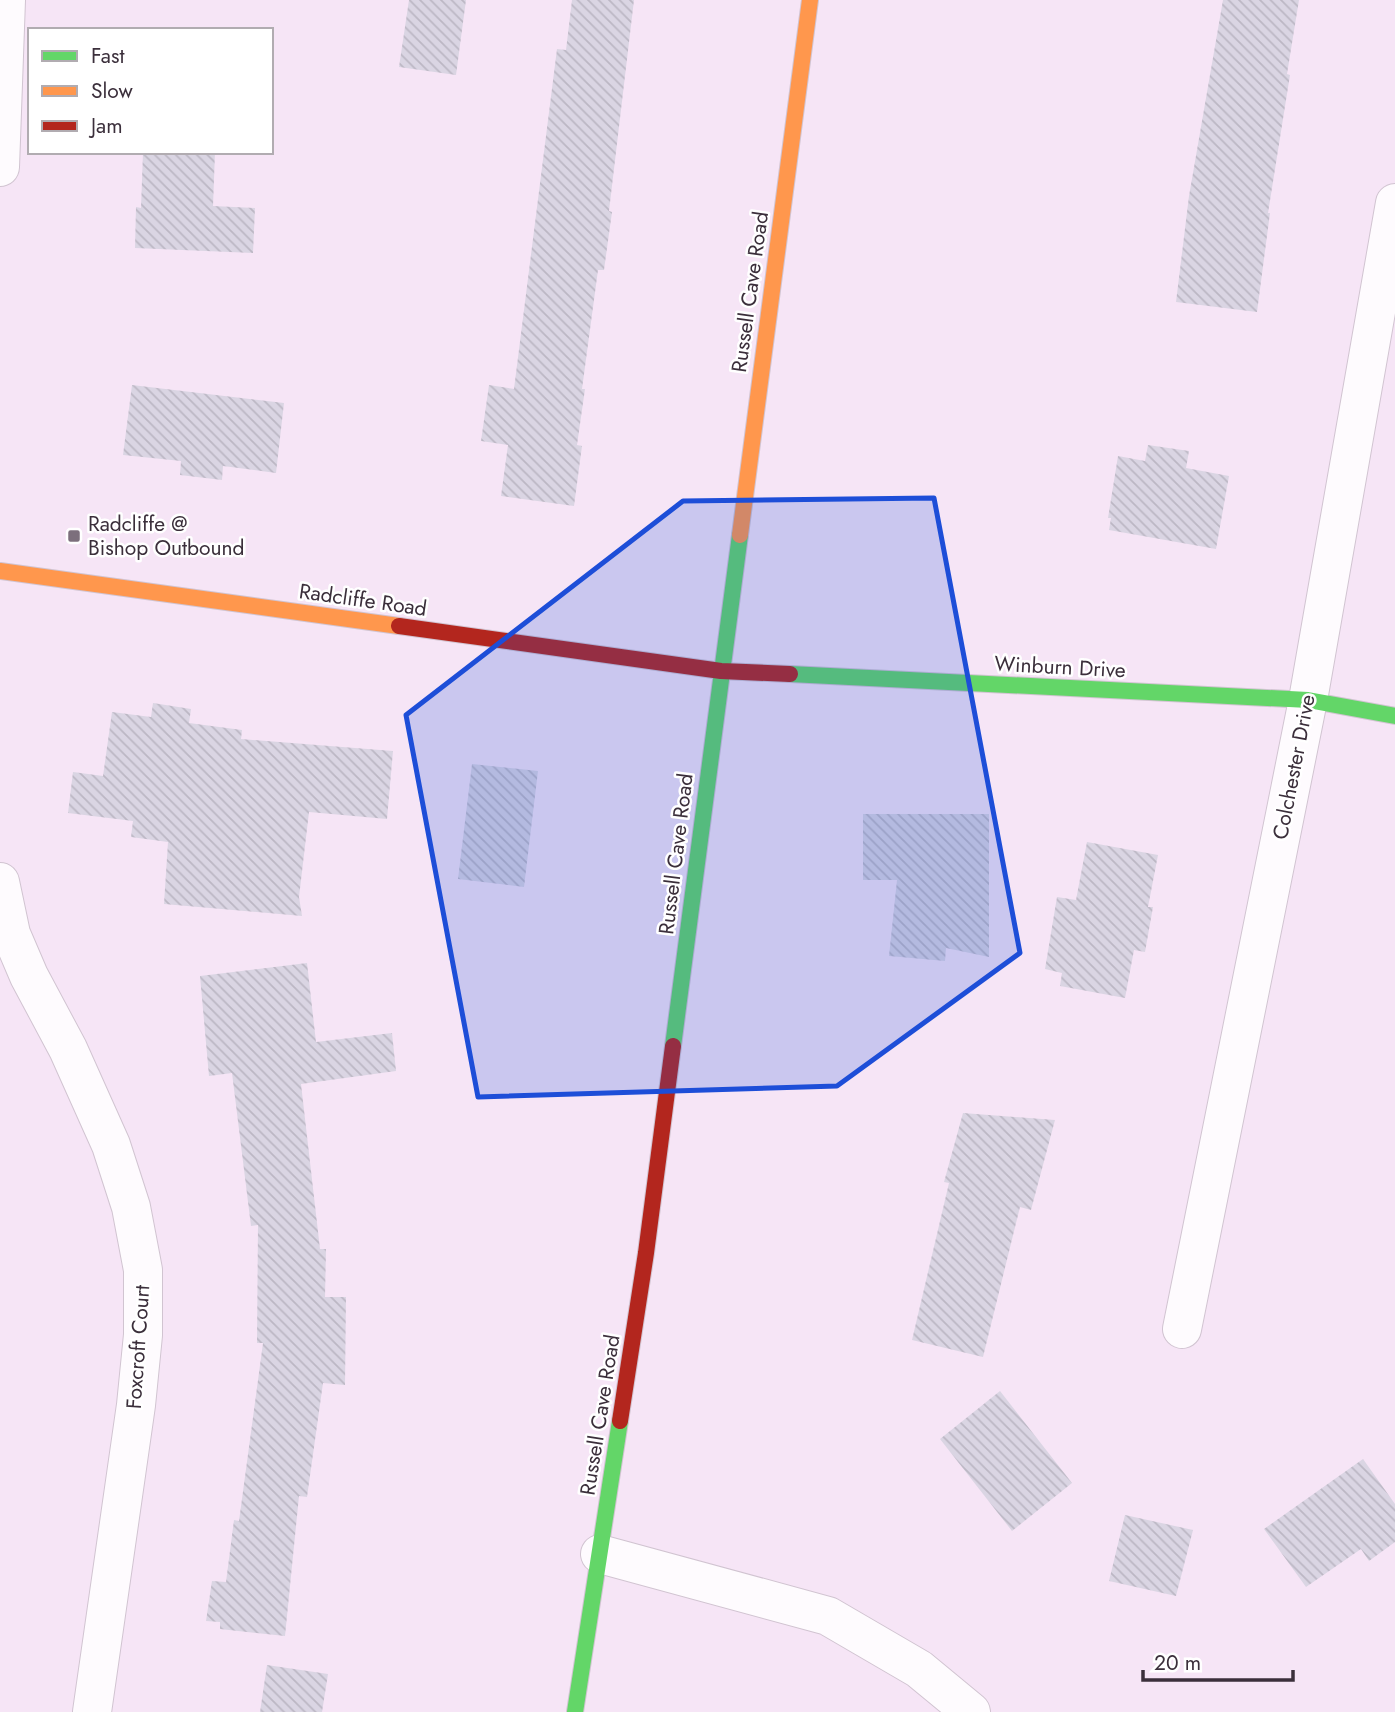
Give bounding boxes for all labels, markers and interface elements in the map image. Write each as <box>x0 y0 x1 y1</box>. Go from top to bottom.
legend <box>28 28 273 154</box>
text: Fast <box>91 41 124 71</box>
text: Slow <box>91 76 133 106</box>
text: Jam <box>88 111 123 141</box>
street label: Russell Cave Road <box>724 210 776 374</box>
place label: Radcliffe @ Bishop Outbound <box>88 509 245 563</box>
marker: Radcliffe @ Bishop Outbound <box>66 528 82 544</box>
street label: Radcliffe Road <box>297 576 429 624</box>
street label: Winburn Drive <box>994 649 1127 685</box>
street label: Colchester Drive <box>1265 692 1323 842</box>
street label: Russell Cave Road <box>651 772 701 936</box>
street label: Foxcroft Court <box>119 1284 157 1410</box>
street label: Russell Cave Road <box>572 1333 628 1497</box>
scale bar <box>1143 1638 1294 1682</box>
text: 20 m <box>1154 1648 1201 1678</box>

